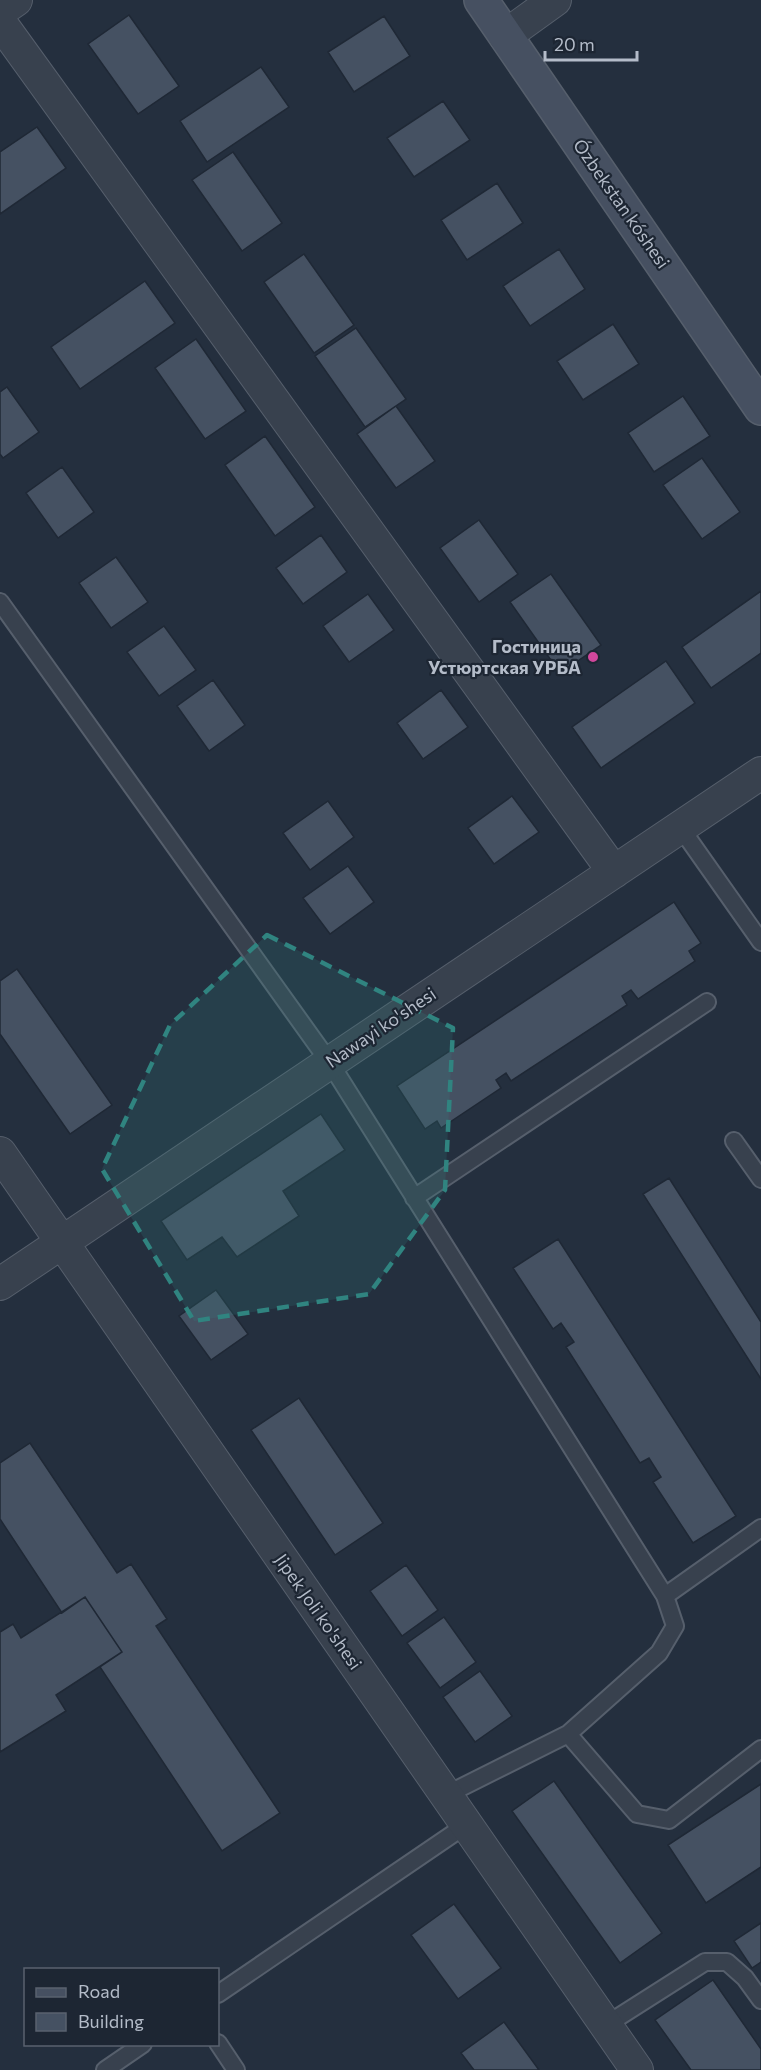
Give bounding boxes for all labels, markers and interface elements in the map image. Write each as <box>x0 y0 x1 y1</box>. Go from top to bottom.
scale bar <box>545 24 636 62</box>
text: 20 m <box>554 33 595 55</box>
street label: Ózbekstan kóshesi <box>569 134 675 272</box>
place label: Гостиница Устюртская УРБА <box>428 635 581 678</box>
marker: Гостиница Устюртская УРБА <box>586 650 600 664</box>
street label: Nawayi ko'shesi <box>321 982 440 1072</box>
street label: Jipek Joli ko'shesi <box>271 1549 367 1674</box>
legend <box>24 1968 219 2046</box>
text: Road <box>78 1980 120 2002</box>
text: Building <box>78 2010 144 2032</box>

